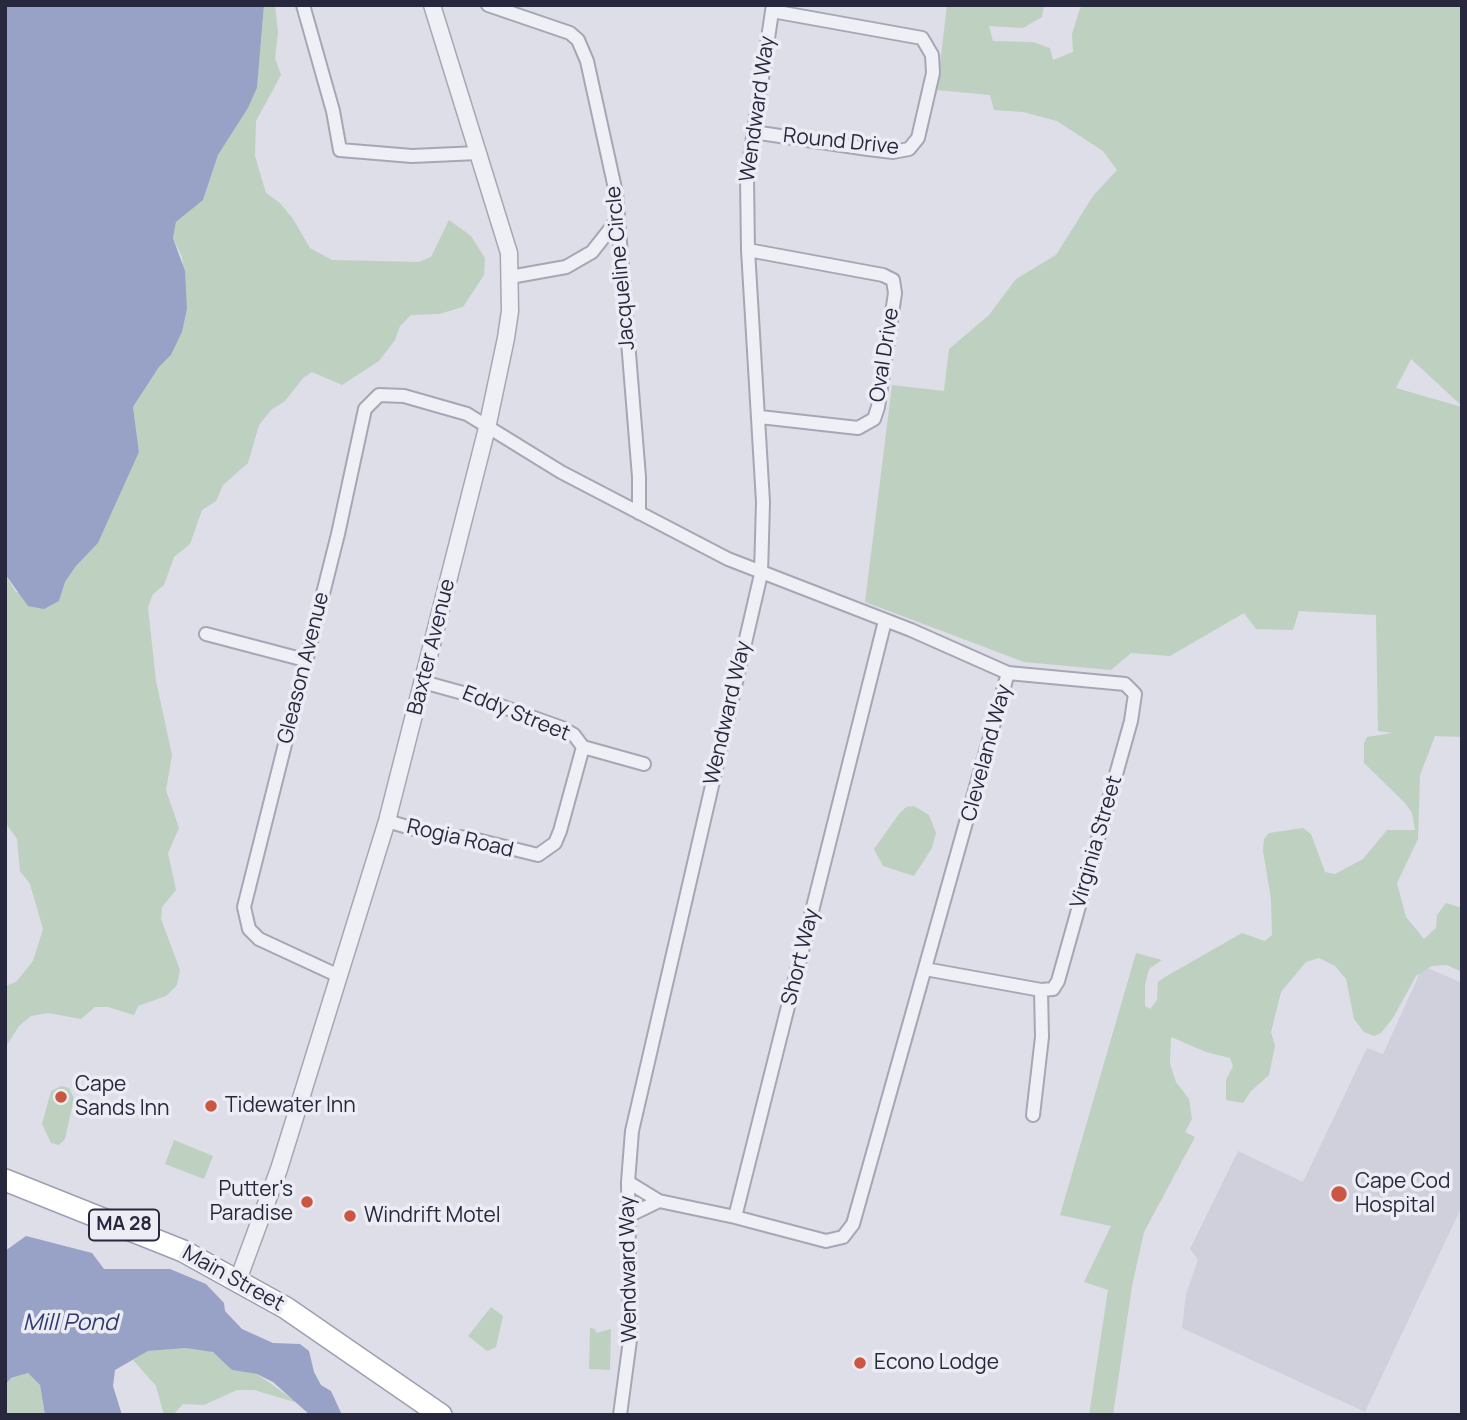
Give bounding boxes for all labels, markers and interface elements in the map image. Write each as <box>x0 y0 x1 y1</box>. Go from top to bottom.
street label: Wendward Way <box>735 34 781 184</box>
street label: Round Drive <box>782 123 900 161</box>
street label: Jacqueline Circle <box>601 185 641 351</box>
street label: Oval Drive <box>865 306 905 404</box>
street label: Baxter Avenue <box>403 576 461 718</box>
street label: Gleason Avenue <box>273 590 335 746</box>
street label: Wendward Way <box>699 638 757 788</box>
street label: Eddy Street <box>459 681 573 747</box>
street label: Cleveland Way <box>957 682 1017 824</box>
street label: Virginia Street <box>1066 773 1128 911</box>
street label: Rogia Road <box>404 815 516 863</box>
street label: Short Way <box>777 906 825 1008</box>
place label: Cape Sands Inn <box>75 1072 170 1122</box>
marker: Cape Sands Inn <box>53 1089 69 1105</box>
place label: Tidewater Inn <box>225 1093 356 1119</box>
marker: Tidewater Inn <box>203 1098 219 1114</box>
place label: Cape Cod Hospital <box>1355 1169 1450 1219</box>
place label: Putter's Paradise <box>210 1177 293 1227</box>
marker: Cape Cod Hospital <box>1329 1184 1349 1204</box>
marker: Putter's Paradise <box>299 1194 315 1210</box>
street label: Wendward Way <box>615 1195 643 1343</box>
place label: Windrift Motel <box>364 1203 501 1229</box>
marker: Windrift Motel <box>342 1208 358 1224</box>
road number: MA 28 <box>89 1210 159 1240</box>
street label: Main Street <box>178 1241 288 1317</box>
water label: Mill Pond <box>23 1310 117 1338</box>
place label: Econo Lodge <box>874 1350 999 1376</box>
marker: Econo Lodge <box>852 1355 868 1371</box>

